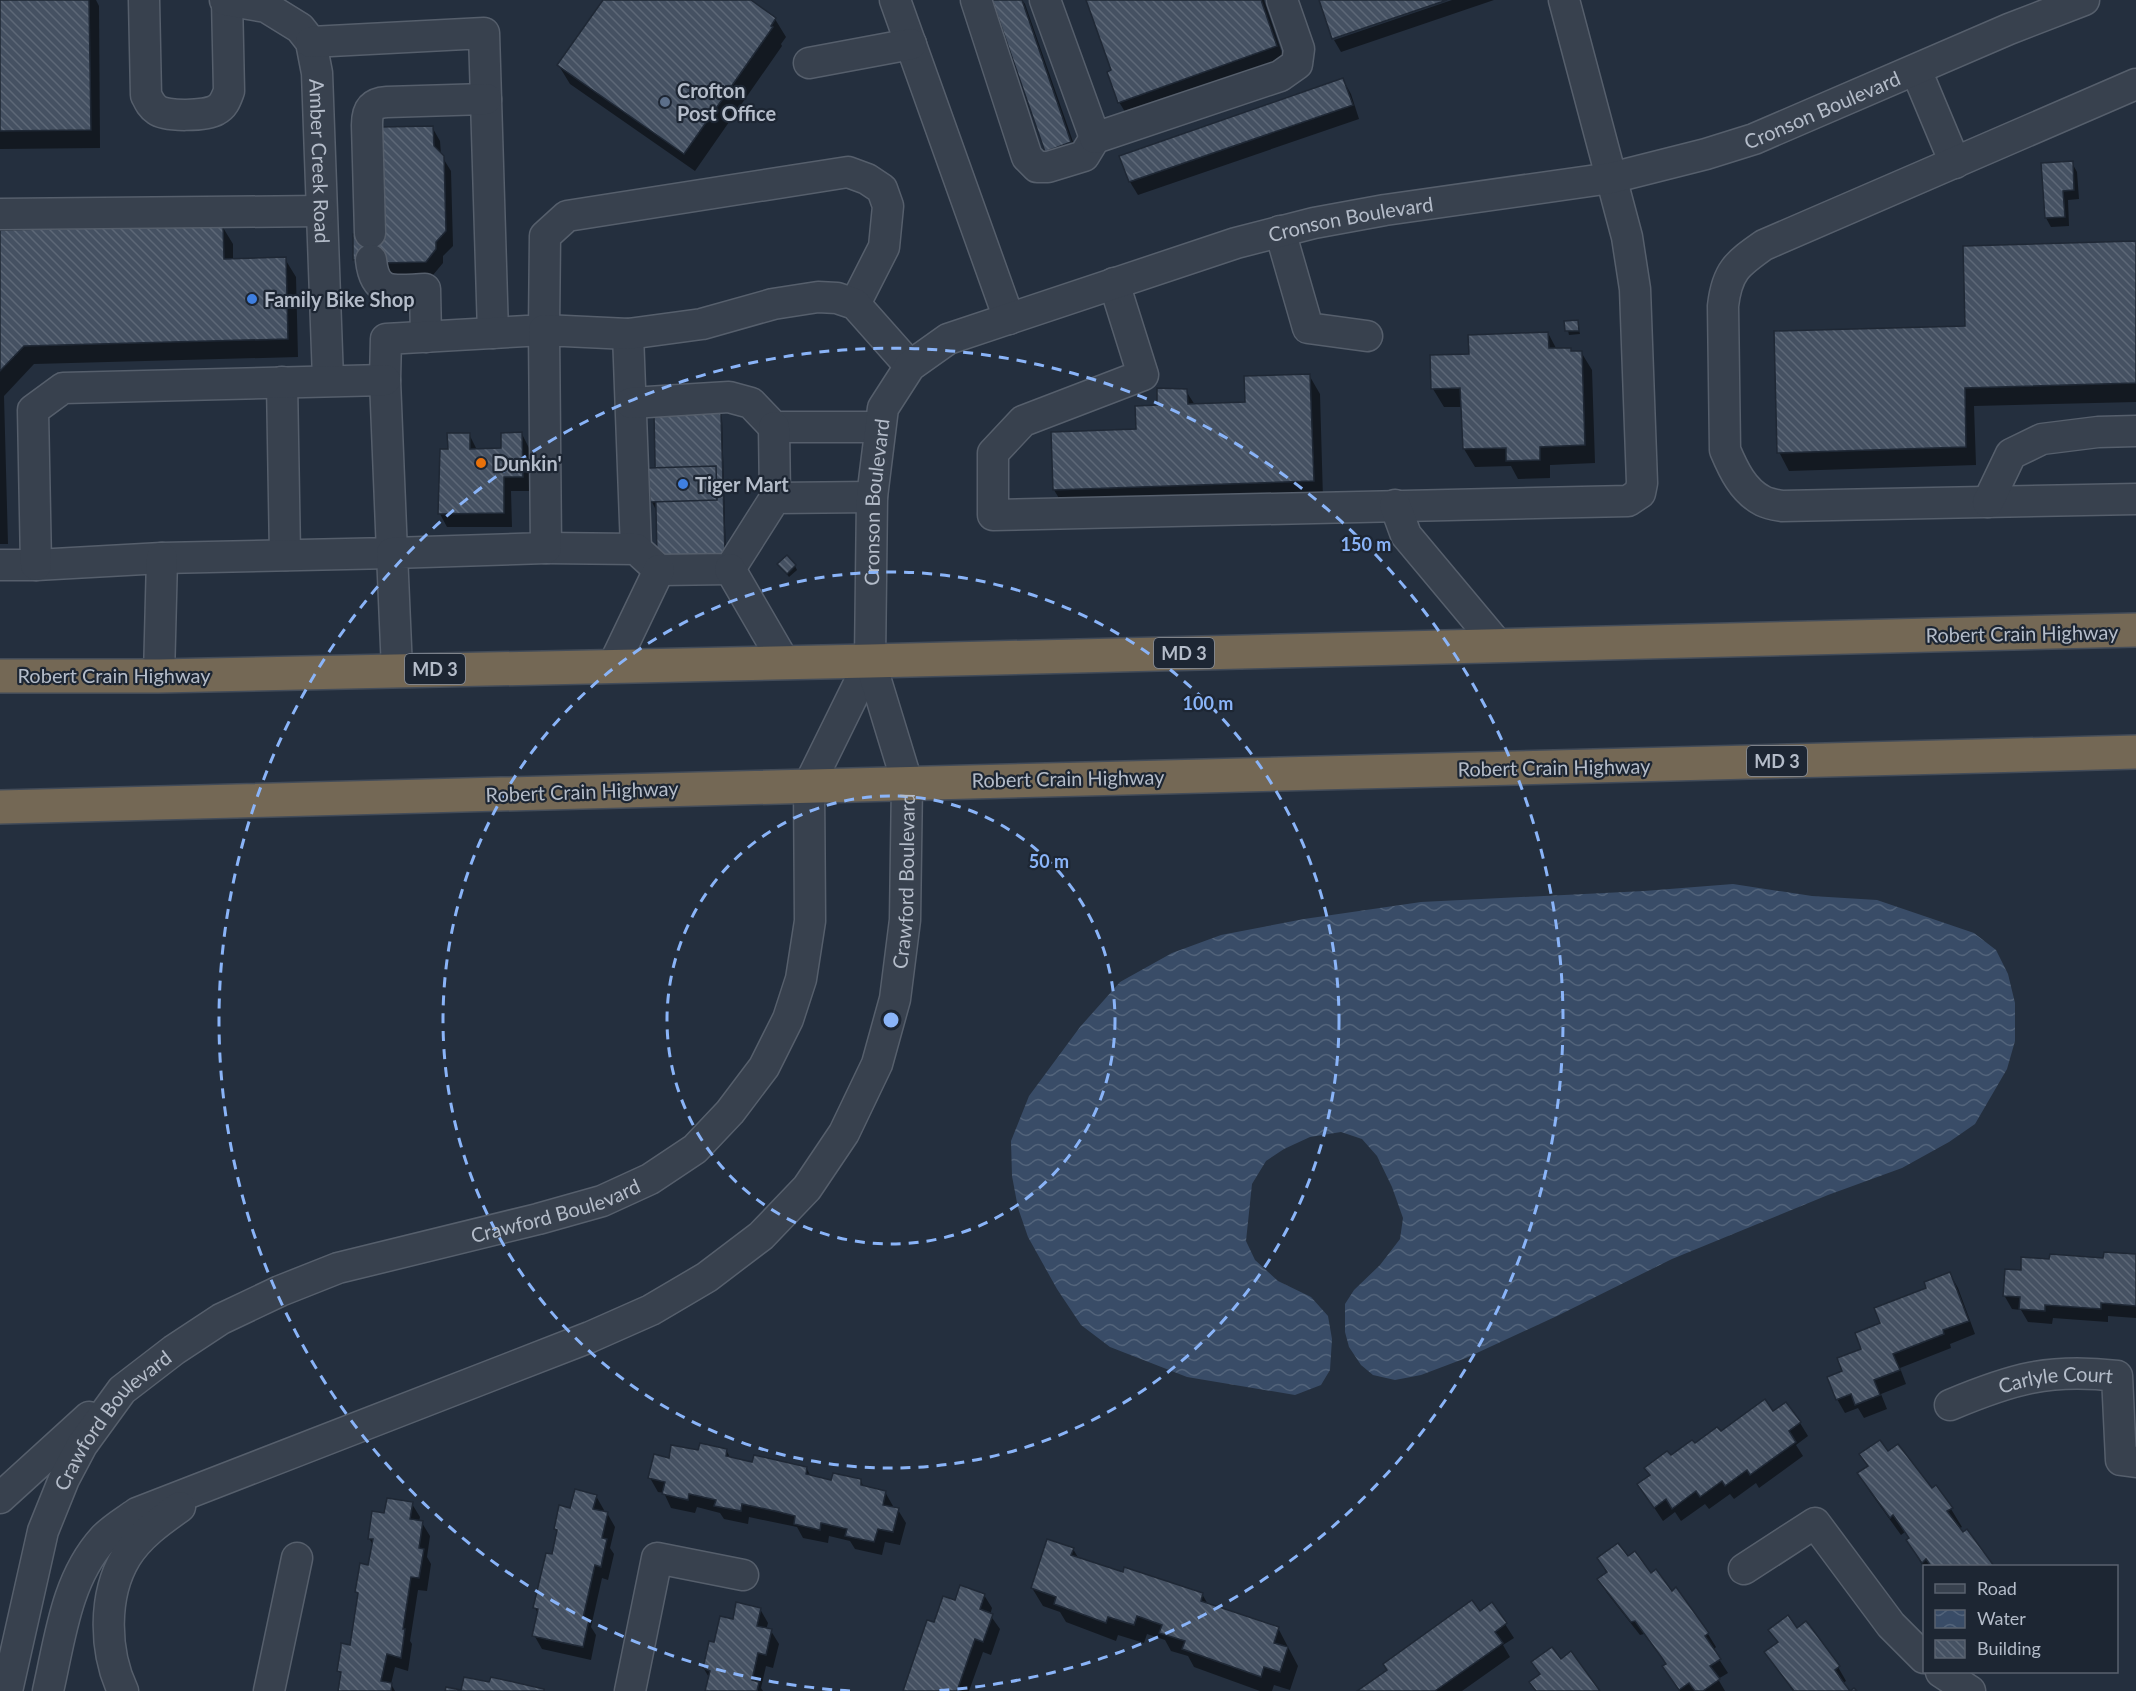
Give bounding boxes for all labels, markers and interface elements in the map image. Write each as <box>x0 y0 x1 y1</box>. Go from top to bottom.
street label: Cronson Boulevard <box>1741 65 1904 153</box>
street label: Amber Creek Road <box>305 78 335 244</box>
place label: Crofton Post Office <box>677 78 776 125</box>
marker: Crofton Post Office <box>658 95 672 109</box>
street label: Cronson Boulevard <box>1266 191 1435 246</box>
place label: Family Bike Shop <box>264 287 415 311</box>
marker: Family Bike Shop <box>245 292 259 306</box>
street label: Cronson Boulevard <box>859 417 894 586</box>
place label: Dunkin' <box>493 451 562 475</box>
marker: Dunkin' <box>474 456 488 470</box>
place label: Tiger Mart <box>695 472 789 496</box>
marker: Tiger Mart <box>676 477 690 491</box>
text: 150 m <box>1341 533 1391 555</box>
street label: Robert Crain Highway <box>1925 619 2119 647</box>
road number: MD 3 <box>1154 638 1214 668</box>
road number: MD 3 <box>405 654 465 684</box>
street label: Robert Crain Highway <box>17 663 211 687</box>
text: 100 m <box>1183 692 1233 714</box>
road number: MD 3 <box>1747 746 1807 776</box>
street label: Robert Crain Highway <box>1457 753 1651 781</box>
street label: Robert Crain Highway <box>971 764 1165 792</box>
street label: Robert Crain Highway <box>485 776 680 806</box>
street label: Crawford Boulevard <box>887 793 919 970</box>
text: 50 m <box>1029 850 1069 872</box>
centre of rings <box>881 1010 901 1030</box>
street label: Crawford Boulevard <box>468 1173 644 1247</box>
street label: Crawford Boulevard <box>49 1345 176 1494</box>
street label: Carlyle Court <box>1995 1361 2114 1398</box>
legend <box>1923 1565 2118 1673</box>
text: Road <box>1977 1577 2017 1599</box>
text: Water <box>1977 1607 2026 1629</box>
text: Building <box>1977 1637 2041 1659</box>

